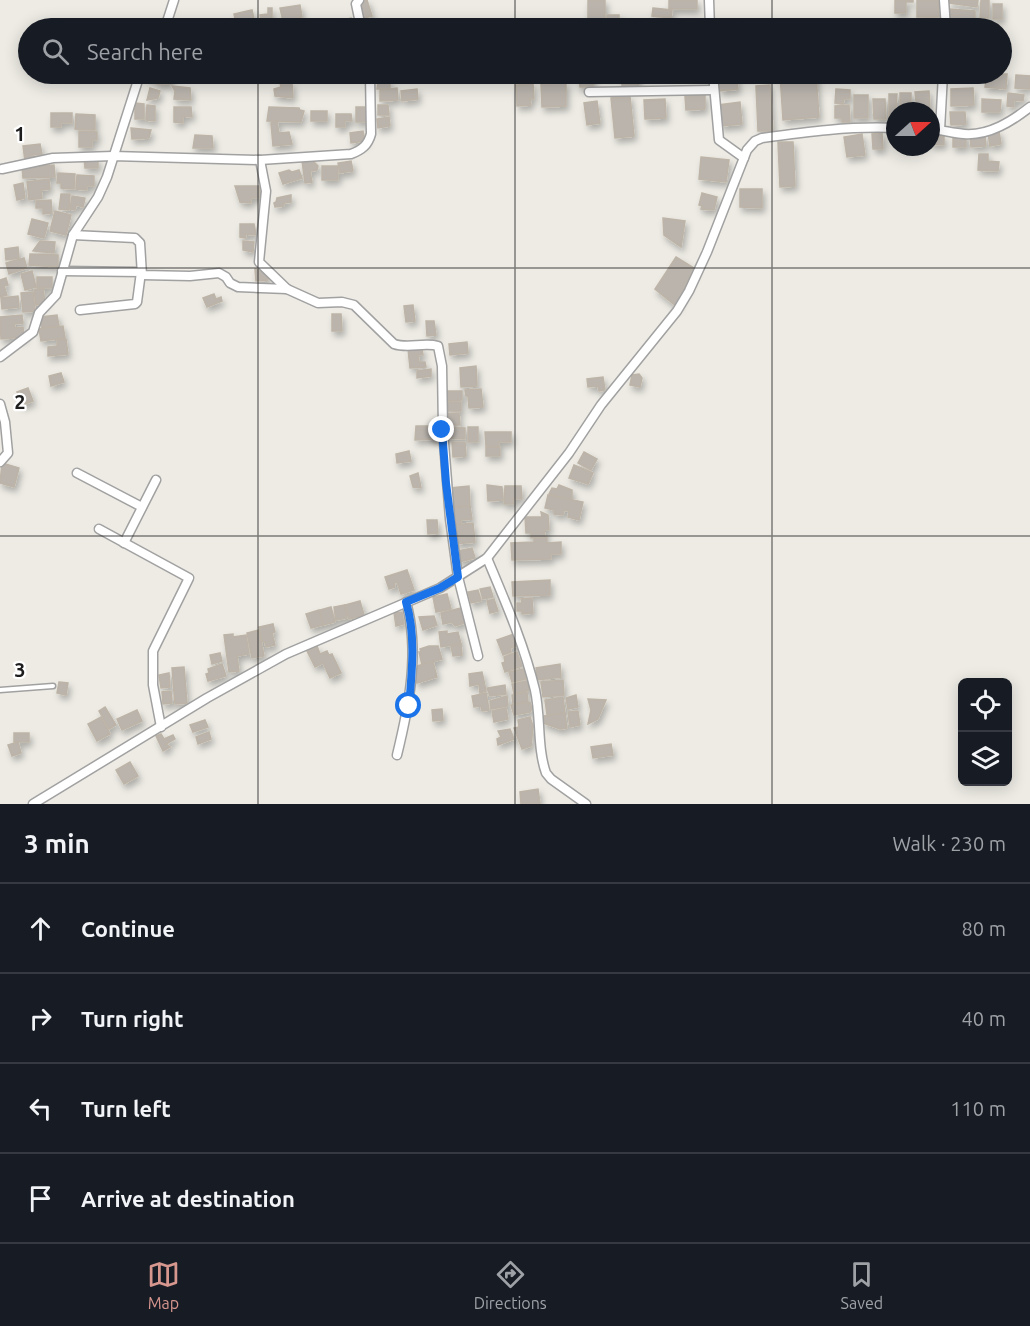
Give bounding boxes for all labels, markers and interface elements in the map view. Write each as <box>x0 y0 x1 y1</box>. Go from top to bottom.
search box <box>18 18 1012 84</box>
icon: search <box>39 35 72 68</box>
text: Search here <box>87 39 203 64</box>
north arrow <box>886 102 940 156</box>
text: 1 <box>14 122 26 145</box>
text: 2 <box>14 390 26 413</box>
route end <box>428 416 454 442</box>
text: 3 <box>14 658 26 681</box>
map controls <box>958 678 1012 786</box>
button: locate <box>958 678 1012 732</box>
route start <box>395 692 421 718</box>
button: layers <box>958 732 1012 786</box>
text: 3 min <box>24 829 90 858</box>
text: Walk · 230 m <box>893 832 1006 855</box>
icon: ahead <box>24 912 57 945</box>
text: Continue <box>81 916 175 941</box>
text: 80 m <box>962 917 1006 940</box>
icon: right <box>24 1002 57 1035</box>
text: Turn right <box>81 1006 183 1031</box>
text: 40 m <box>962 1007 1006 1030</box>
icon: left <box>24 1092 57 1125</box>
text: Turn left <box>81 1096 171 1121</box>
text: 110 m <box>950 1097 1006 1120</box>
icon: arrive <box>24 1182 57 1215</box>
text: Arrive at destination <box>81 1186 295 1211</box>
tab: Map <box>147 1258 180 1312</box>
tab: Directions <box>474 1258 547 1312</box>
tab: Saved <box>841 1258 883 1312</box>

